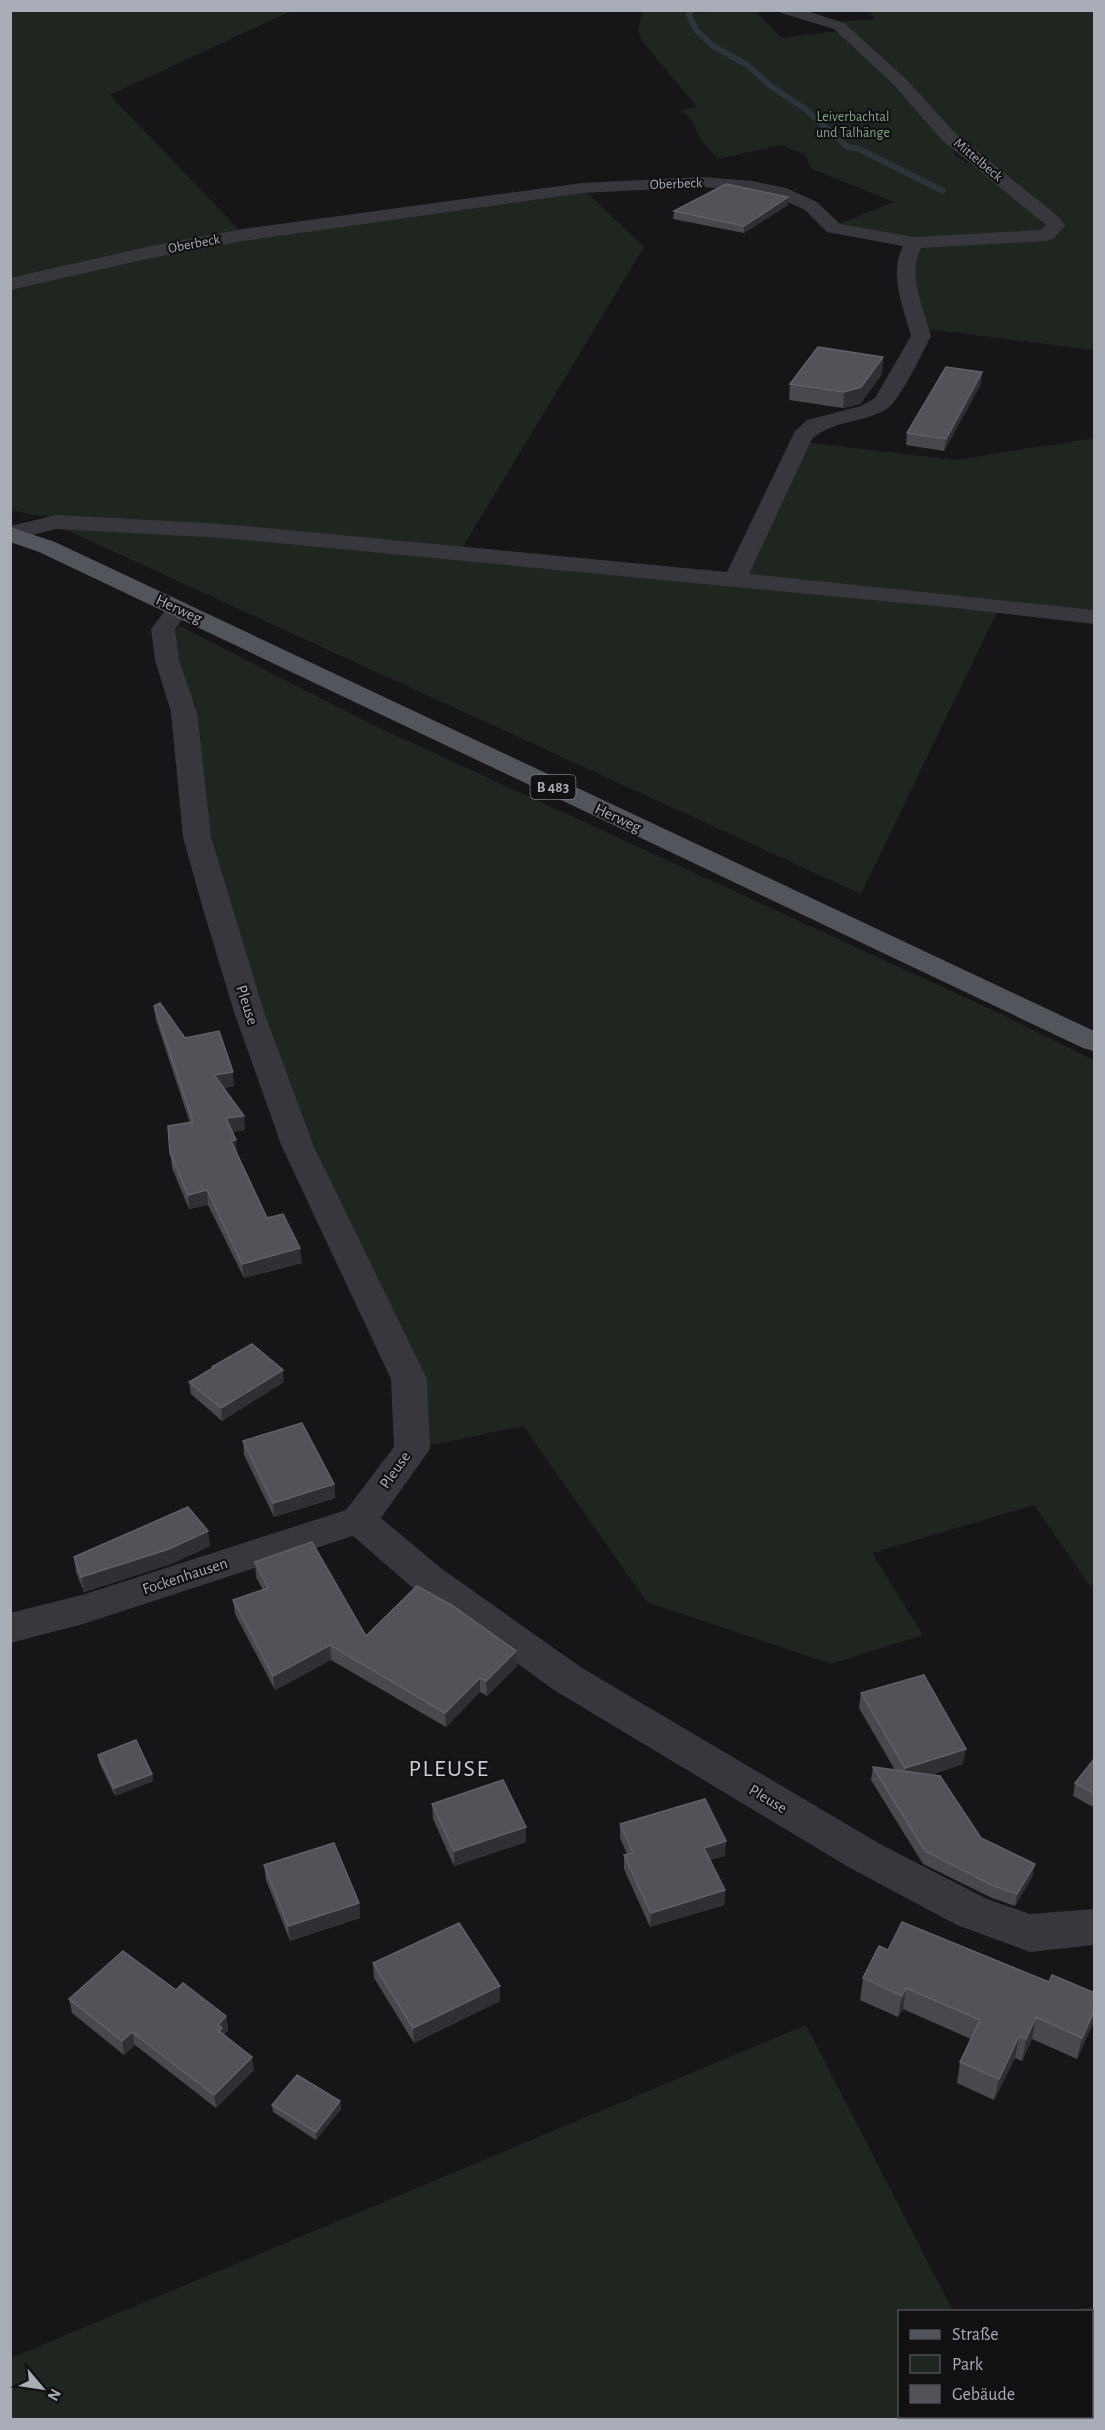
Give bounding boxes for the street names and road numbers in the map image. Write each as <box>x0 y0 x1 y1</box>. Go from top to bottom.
street label: Mittelbeck <box>951 136 1005 185</box>
street label: Oberbeck <box>650 176 703 192</box>
street label: Oberbeck <box>167 232 222 256</box>
street label: Herweg <box>153 591 205 627</box>
road number: B 483 <box>530 775 576 799</box>
street label: Herweg <box>592 800 644 836</box>
street label: Pleuse <box>233 983 261 1027</box>
street label: Pleuse <box>377 1449 413 1491</box>
street label: Fockenhausen <box>140 1555 230 1597</box>
street label: Pleuse <box>746 1782 790 1816</box>

